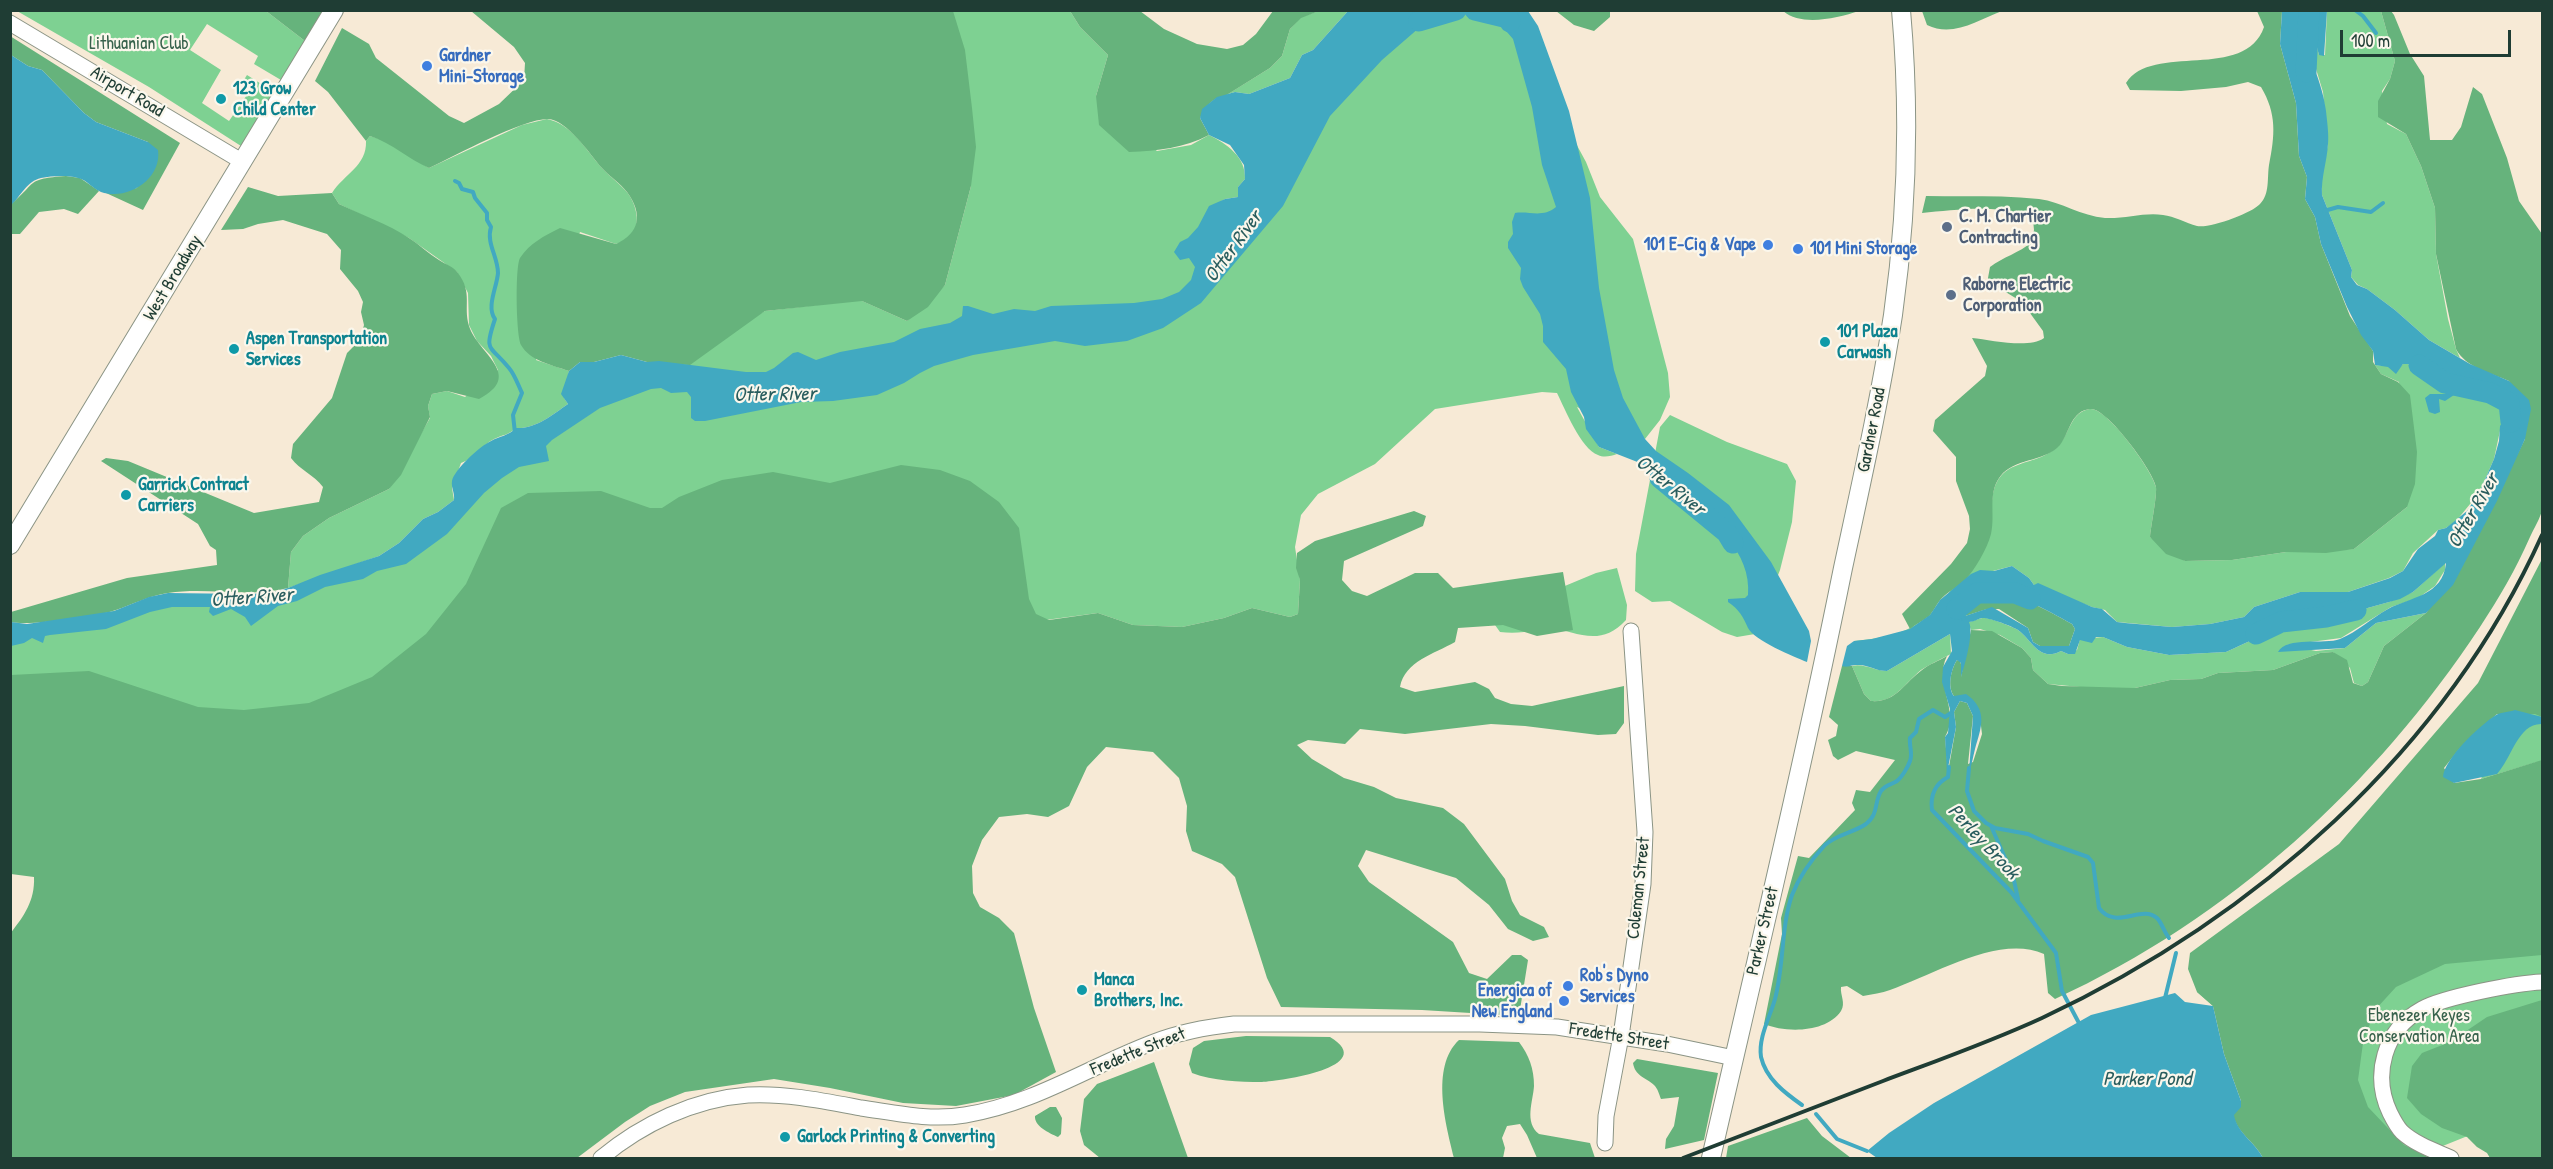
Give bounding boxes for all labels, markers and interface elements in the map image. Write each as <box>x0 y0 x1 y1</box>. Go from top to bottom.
scale bar <box>2343 18 2514 56</box>
text: 100 m <box>2351 28 2390 53</box>
park label: Lithuanian Club <box>89 33 189 55</box>
place label: Gardner Mini-Storage <box>439 45 524 88</box>
marker: Gardner Mini-Storage <box>420 59 434 73</box>
street label: Airport Road <box>87 62 167 122</box>
place label: 123 Grow Child Center <box>233 78 316 121</box>
marker: 123 Grow Child Center <box>214 92 228 106</box>
place label: C. M. Chartier Contracting <box>1959 206 2051 248</box>
water label: Otter River <box>1200 207 1268 287</box>
marker: C. M. Chartier Contracting <box>1940 220 1954 234</box>
street label: West Broadway <box>139 231 207 325</box>
place label: 101 E-Cig & Vape <box>1644 234 1756 256</box>
marker: 101 E-Cig & Vape <box>1761 238 1775 252</box>
place label: 101 Mini Storage <box>1810 238 1917 260</box>
marker: 101 Mini Storage <box>1791 242 1805 256</box>
place label: Raborne Electric Corporation <box>1963 274 2070 316</box>
marker: Raborne Electric Corporation <box>1944 288 1958 302</box>
place label: 101 Plaza Carwash <box>1837 321 1898 364</box>
place label: Aspen Transportation Services <box>246 328 387 370</box>
marker: 101 Plaza Carwash <box>1818 335 1832 349</box>
marker: Aspen Transportation Services <box>227 342 241 356</box>
water label: Otter River <box>734 382 816 408</box>
street label: Gardner Road <box>1853 386 1891 474</box>
water label: Otter River <box>1630 451 1710 521</box>
water label: Otter River <box>2443 469 2505 553</box>
place label: Garrick Contract Carriers <box>138 474 249 516</box>
marker: Garrick Contract Carriers <box>119 488 133 502</box>
water label: Otter River <box>210 583 294 613</box>
water label: Perley Brook <box>1942 799 2024 885</box>
street label: Coleman Street <box>1623 836 1655 940</box>
street label: Parker Street <box>1742 885 1784 977</box>
place label: Rob's Dyno Services <box>1580 965 1648 1008</box>
place label: Manca Brothers, Inc. <box>1094 969 1183 1012</box>
marker: Rob's Dyno Services <box>1561 979 1575 993</box>
place label: Energica of New England <box>1472 980 1552 1022</box>
marker: Manca Brothers, Inc. <box>1075 983 1089 997</box>
marker: Energica of New England <box>1557 994 1571 1008</box>
park label: Ebenezer Keyes Conservation Area <box>2359 1005 2479 1048</box>
street label: Fredette Street <box>1568 1018 1670 1056</box>
street label: Fredette Street <box>1087 1023 1189 1081</box>
water label: Parker Pond <box>2103 1068 2191 1092</box>
place label: Garlock Printing & Converting <box>797 1126 995 1148</box>
marker: Garlock Printing & Converting <box>778 1130 792 1144</box>

